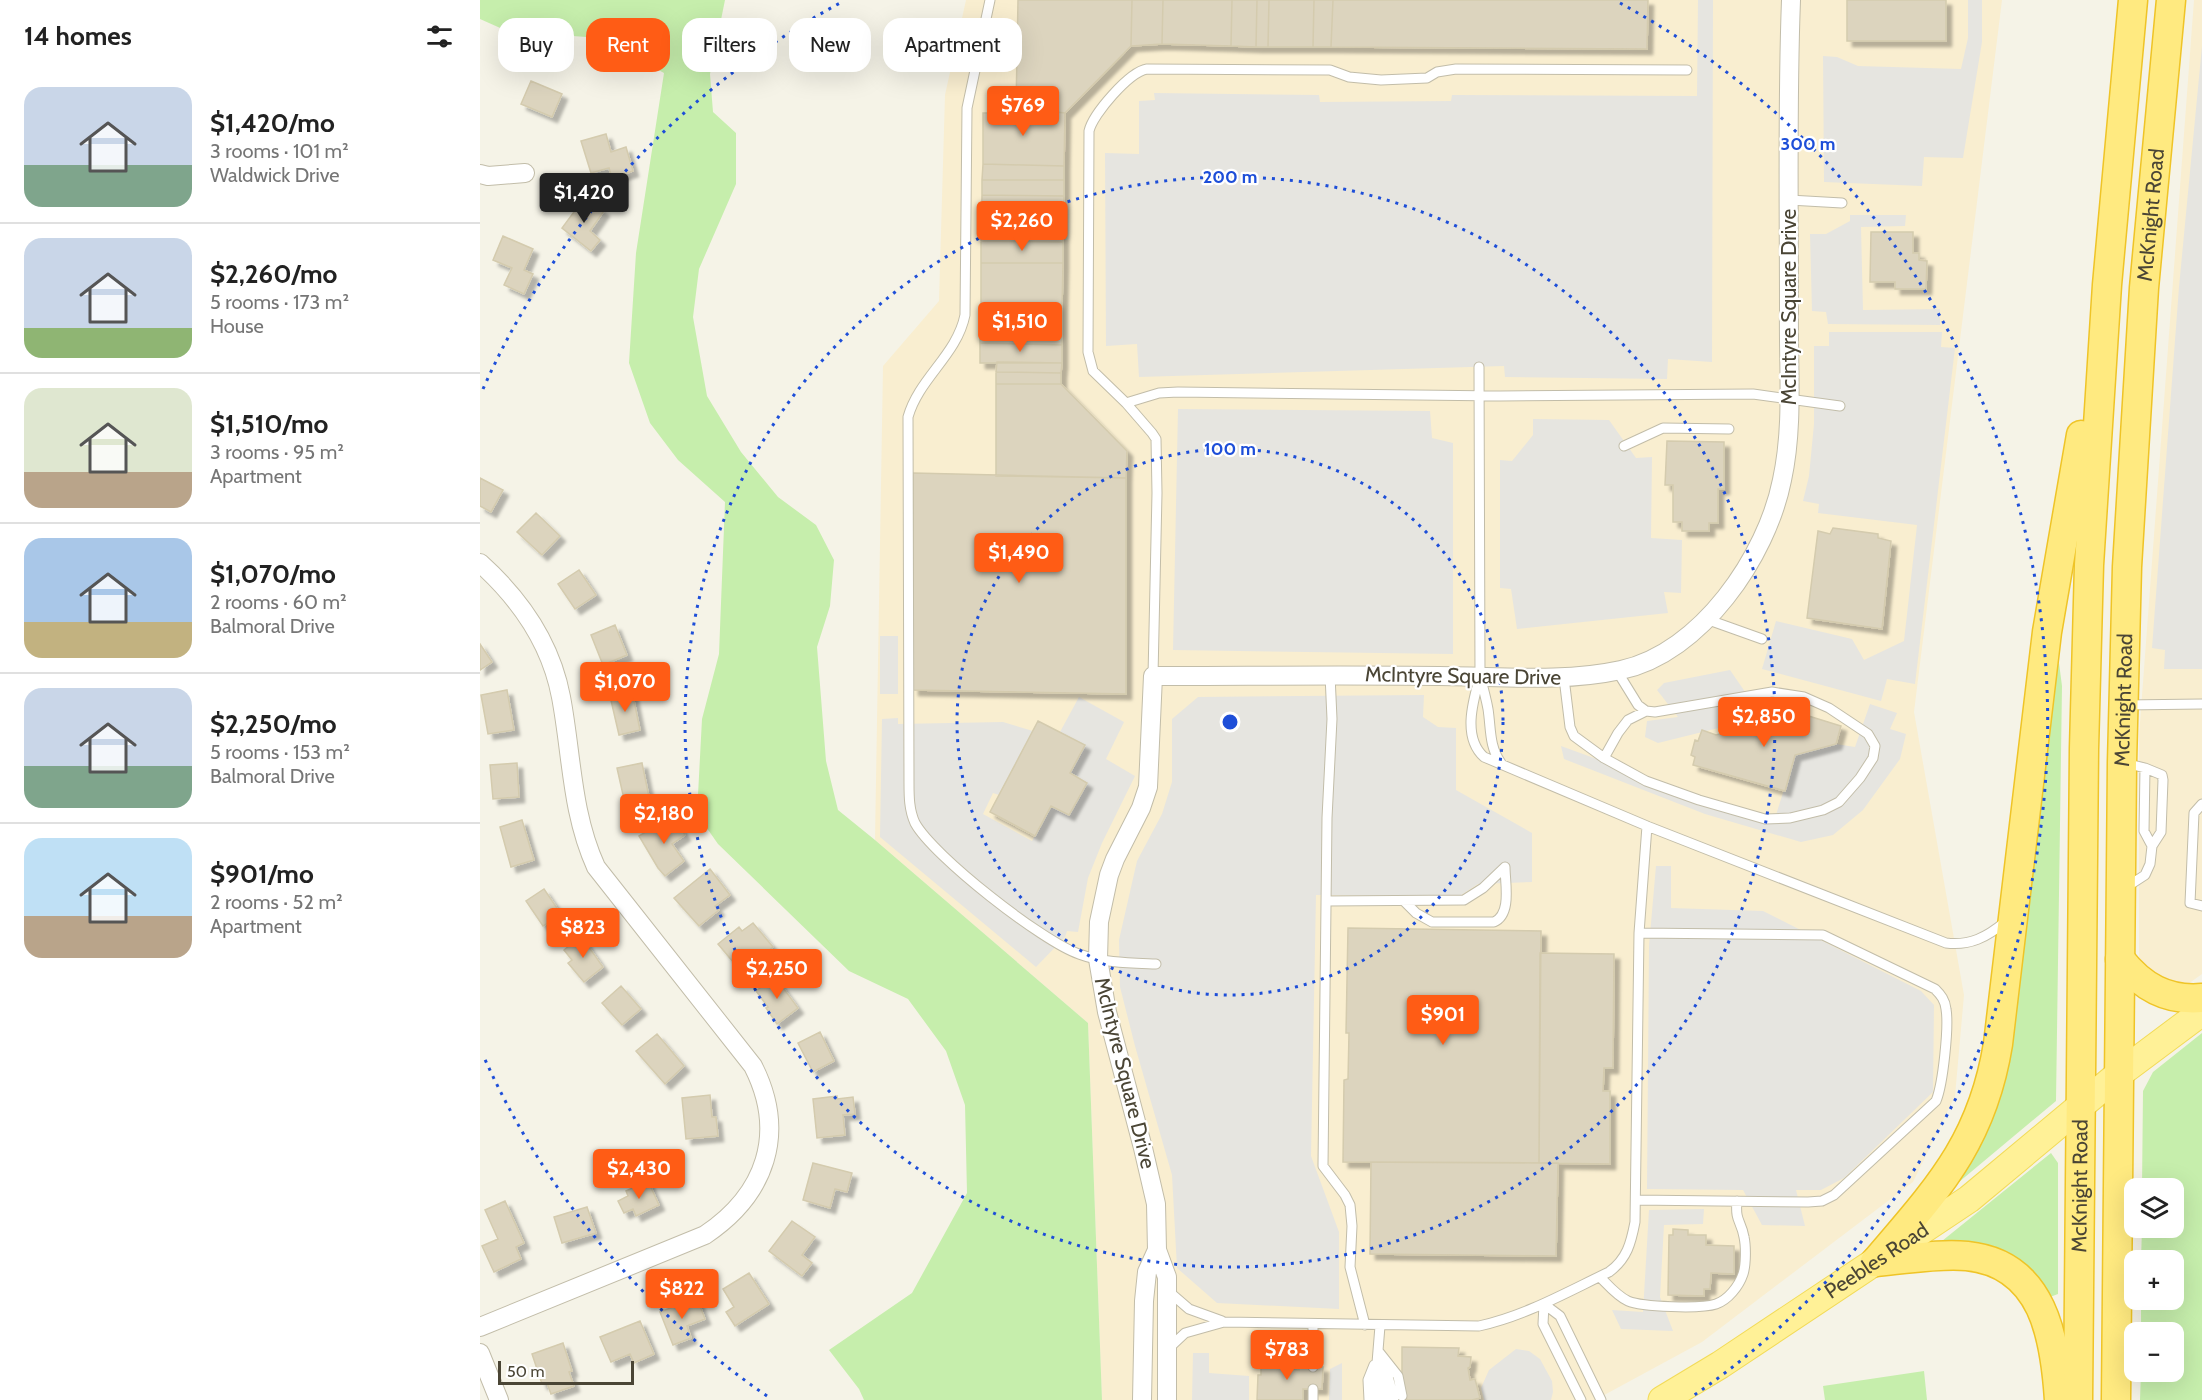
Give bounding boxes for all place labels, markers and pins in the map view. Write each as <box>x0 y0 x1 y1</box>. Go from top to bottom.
pin: $769 <box>987 86 1059 137</box>
pin: $1,420 <box>535 173 633 224</box>
pin: $2,260 <box>973 201 1071 252</box>
pin: $1,510 <box>971 302 1069 353</box>
pin: $1,490 <box>970 533 1068 584</box>
pin: $1,070 <box>576 662 674 713</box>
pin: $2,850 <box>1715 697 1813 748</box>
centre of rings <box>1220 712 1240 732</box>
pin: $2,180 <box>615 794 713 845</box>
pin: $823 <box>547 908 619 959</box>
pin: $2,250 <box>728 949 826 1000</box>
pin: $901 <box>1407 995 1479 1046</box>
pin: $2,430 <box>590 1149 688 1200</box>
pin: $822 <box>646 1269 718 1320</box>
pin: $783 <box>1251 1330 1323 1381</box>

